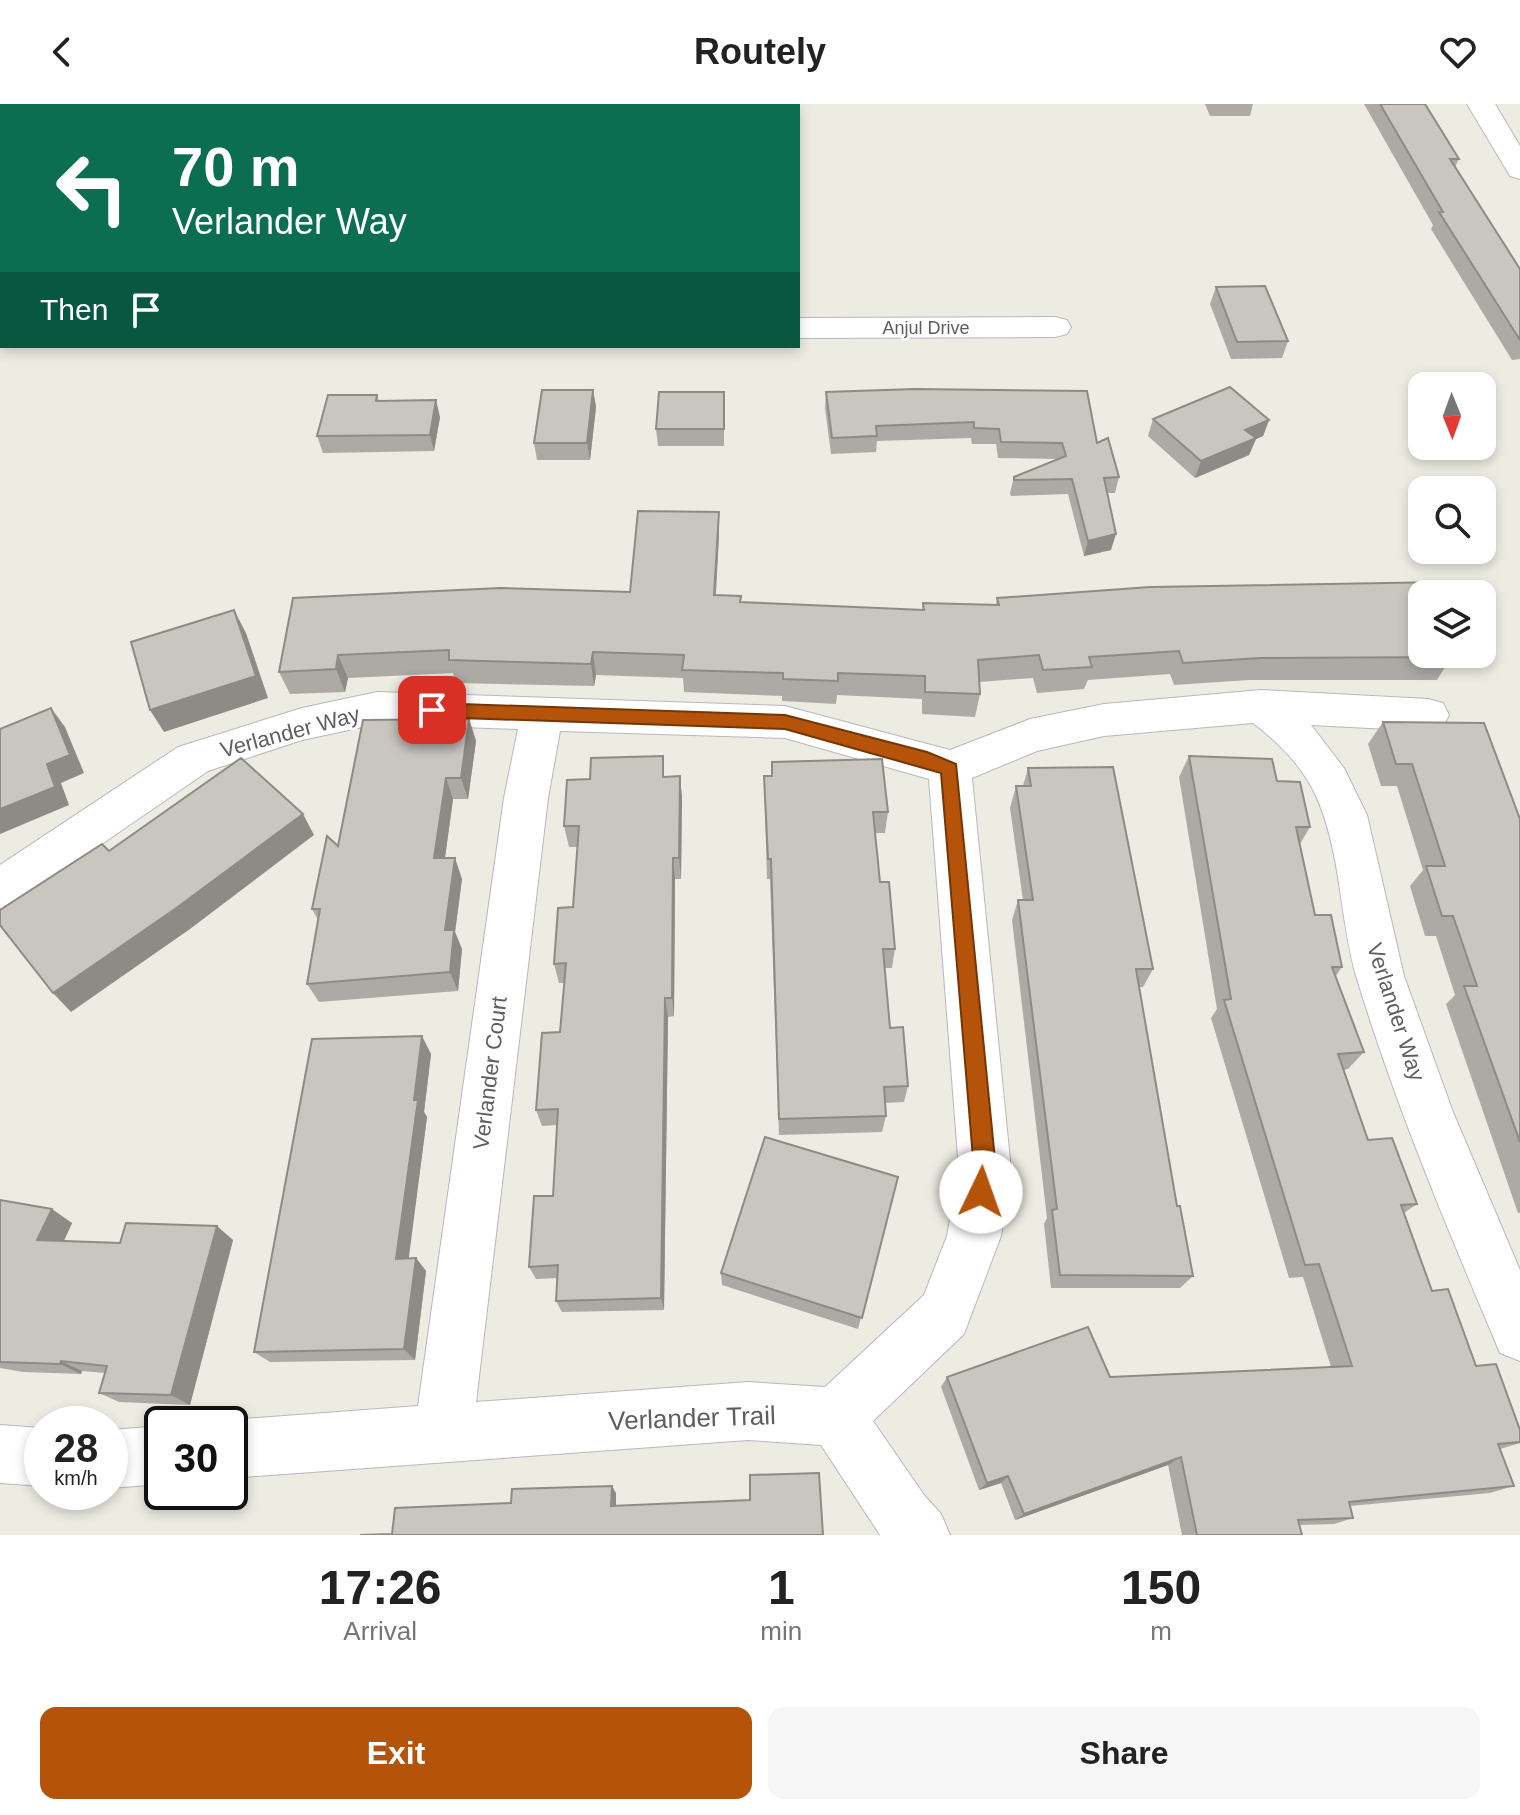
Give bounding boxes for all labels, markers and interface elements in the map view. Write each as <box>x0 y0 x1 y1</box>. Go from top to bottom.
icon: back <box>40 30 84 74</box>
icon: heart <box>1436 30 1480 74</box>
text: Routely <box>694 31 826 72</box>
text: 70 m <box>172 135 300 198</box>
icon: left <box>40 136 144 240</box>
text: Verlander Way <box>172 201 407 242</box>
icon: arrive <box>124 288 168 332</box>
text: Then <box>40 293 108 326</box>
street label: Anjul Drive <box>882 318 970 338</box>
north arrow <box>1408 372 1496 460</box>
map controls <box>1408 372 1496 668</box>
button: search <box>1408 476 1496 564</box>
button: layers <box>1408 580 1496 668</box>
pin <box>398 676 466 744</box>
icon: arrive <box>410 688 454 732</box>
street label: Verlander Way <box>217 701 363 763</box>
street label: Verlander Way <box>1362 940 1430 1084</box>
street label: Verlander Court <box>468 995 512 1151</box>
position arrow <box>939 1150 1023 1234</box>
street label: Verlander Trail <box>608 1400 776 1436</box>
speed limit sign: 30 <box>144 1406 248 1510</box>
text: 28 <box>54 1426 98 1470</box>
text: km/h <box>54 1467 98 1489</box>
text: 17:26 <box>319 1561 442 1614</box>
text: 1 <box>768 1561 795 1614</box>
text: 150 <box>1121 1561 1201 1614</box>
text: Arrival <box>343 1616 417 1646</box>
text: min <box>760 1616 802 1646</box>
text: m <box>1150 1616 1172 1646</box>
button: Exit <box>40 1707 752 1799</box>
button: Share <box>768 1707 1480 1799</box>

